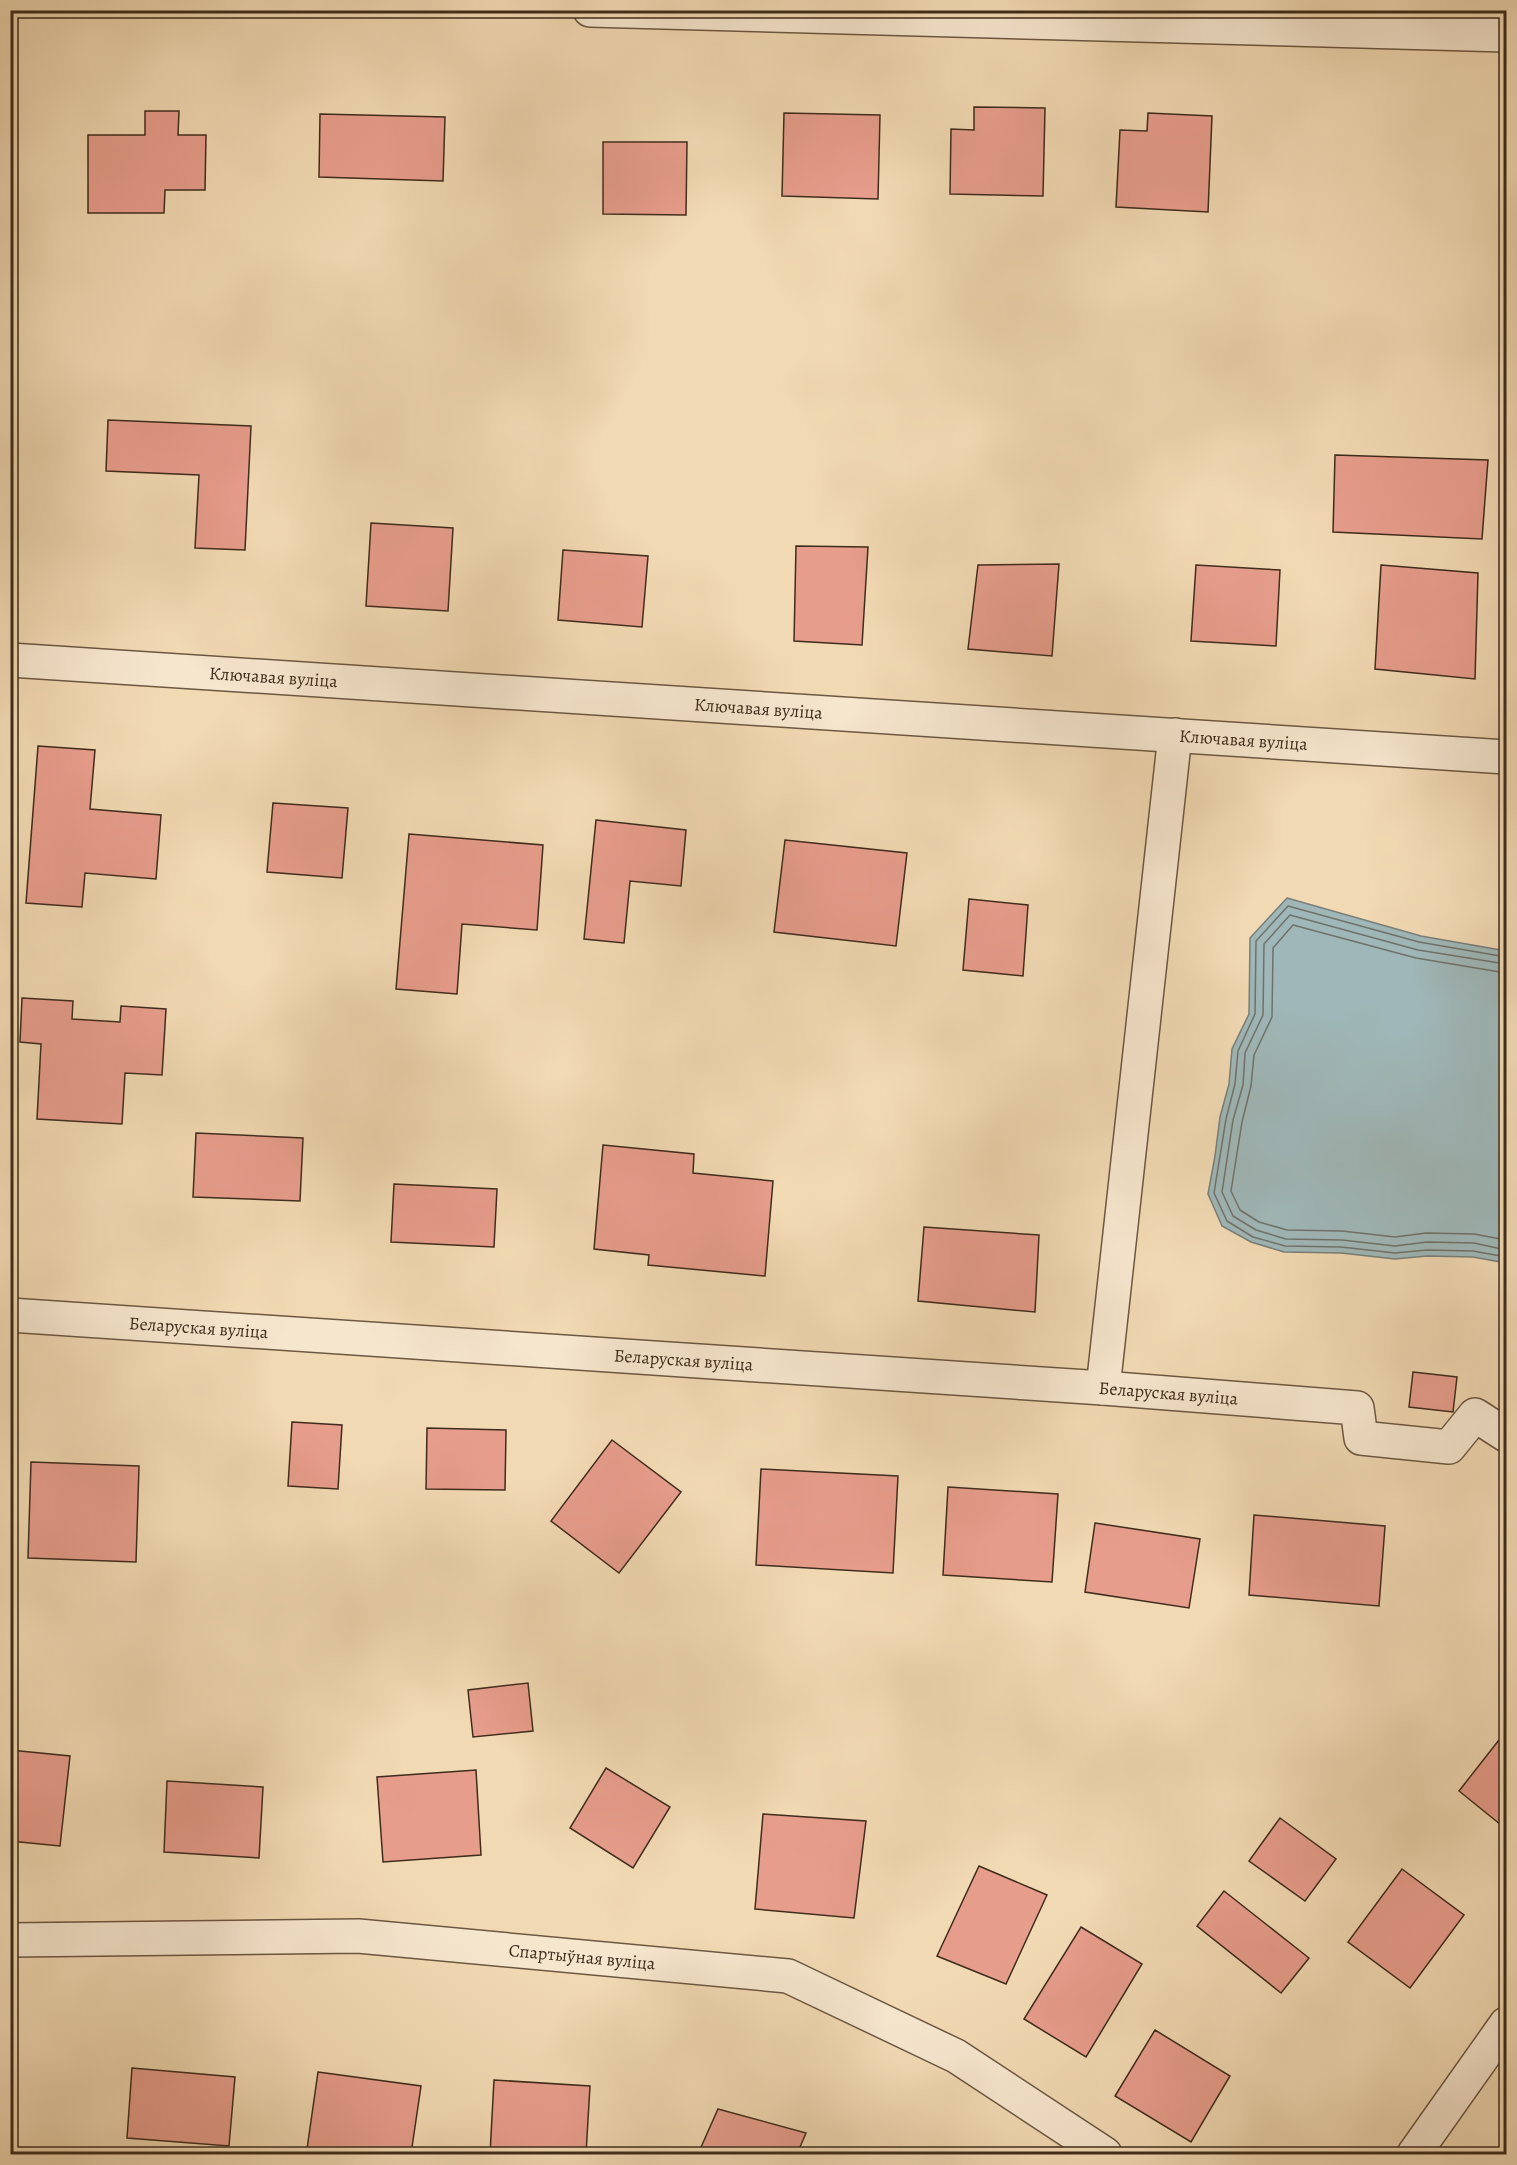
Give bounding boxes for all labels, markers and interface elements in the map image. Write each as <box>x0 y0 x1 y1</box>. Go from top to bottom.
street label: Ключавая вуліца <box>208 661 339 693</box>
street label: Ключавая вуліца <box>693 692 824 725</box>
street label: Ключавая вуліца <box>1178 724 1309 756</box>
street label: Беларуская вуліца <box>128 1311 270 1344</box>
street label: Беларуская вуліца <box>613 1343 755 1377</box>
street label: Беларуская вуліца <box>1098 1376 1240 1411</box>
street label: Спартыўная вуліца <box>508 1938 657 1976</box>

